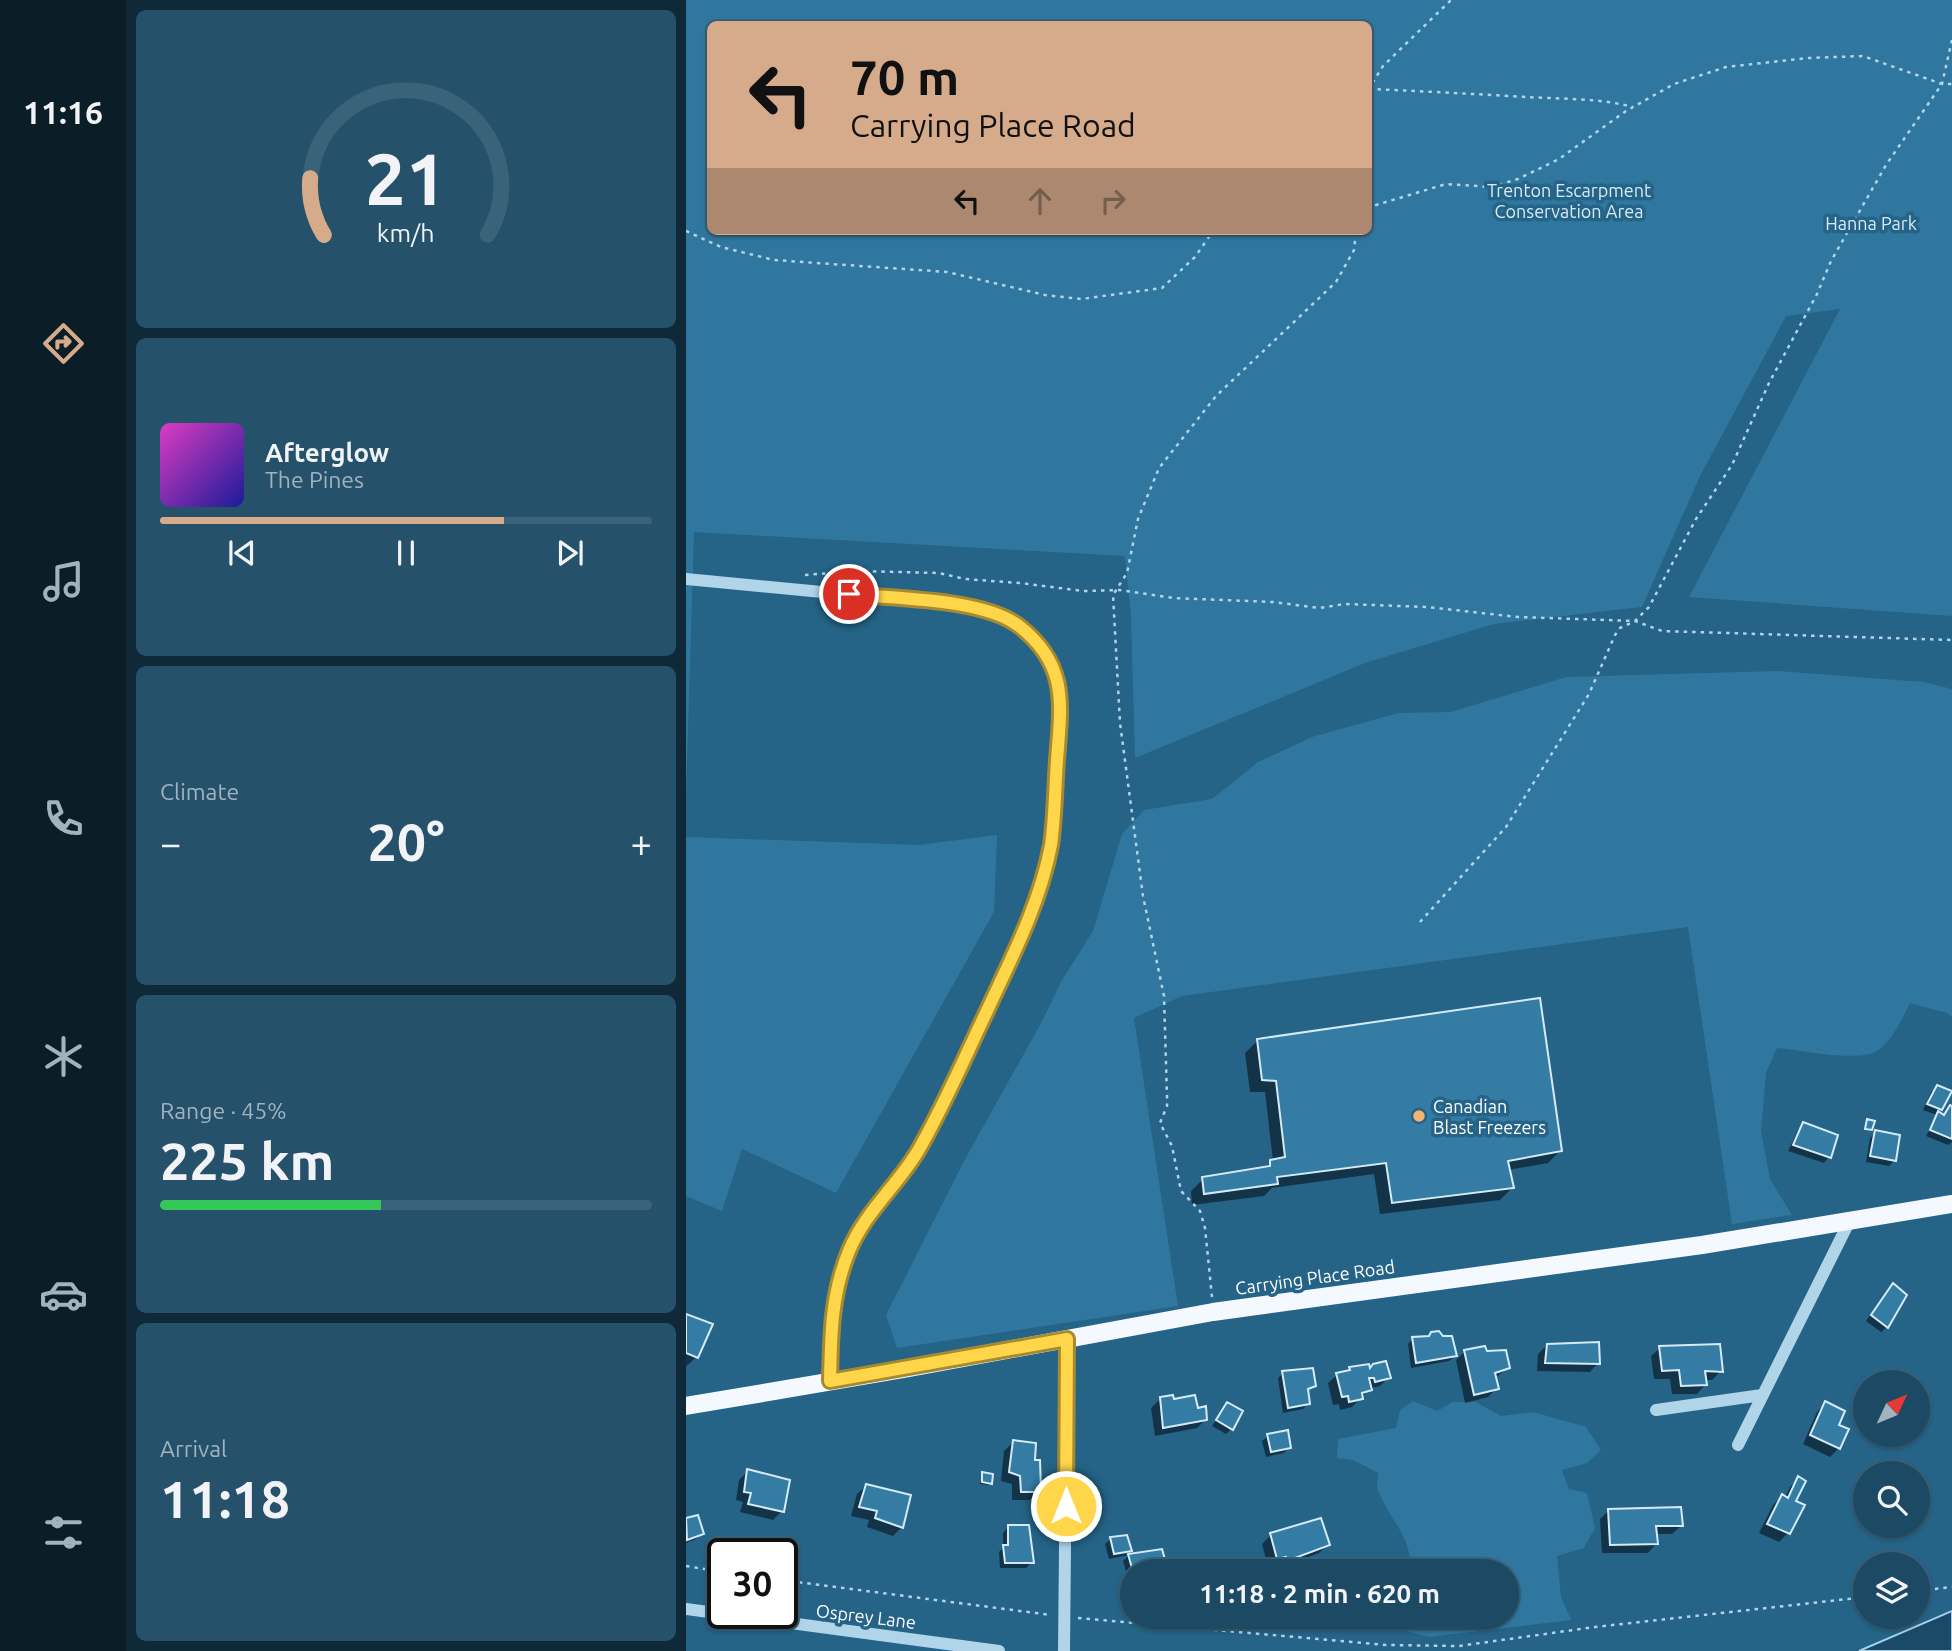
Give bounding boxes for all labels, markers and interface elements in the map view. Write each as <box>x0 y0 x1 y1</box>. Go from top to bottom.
icon: left <box>735 49 826 140</box>
text: 70 m <box>850 49 959 104</box>
text: 11:16 <box>23 94 103 130</box>
text: Carrying Place Road <box>850 107 1136 143</box>
text: 21 <box>365 137 447 219</box>
park label: Trenton Escarpment Conservation Area <box>1487 180 1651 221</box>
icon: left <box>948 182 986 220</box>
icon: ahead <box>1021 182 1059 220</box>
icon: right <box>1094 182 1132 220</box>
park label: Hanna Park <box>1825 213 1917 233</box>
text: km/h <box>377 219 435 247</box>
icon: directions <box>39 319 88 368</box>
text: Afterglow <box>265 438 389 467</box>
text: The Pines <box>265 467 364 492</box>
icon: previous <box>223 534 261 572</box>
icon: pause <box>387 534 425 572</box>
icon: next <box>551 534 589 572</box>
icon: music <box>39 557 88 606</box>
pin <box>819 564 879 624</box>
icon: arrive <box>830 575 868 613</box>
text: Climate <box>160 779 239 804</box>
icon: phone <box>39 794 88 843</box>
text: 20° <box>367 813 445 871</box>
text: − <box>160 822 181 864</box>
text: + <box>631 822 652 864</box>
icon: climate <box>39 1032 88 1081</box>
place label: Canadian Blast Freezers <box>1433 1096 1546 1137</box>
text: Range · 45% <box>160 1098 287 1123</box>
marker: Canadian Blast Freezers <box>1411 1108 1427 1124</box>
text: 225 km <box>160 1132 334 1190</box>
street label: Carrying Place Road <box>1234 1256 1396 1298</box>
icon: car <box>39 1270 88 1319</box>
north arrow <box>1853 1370 1930 1447</box>
map controls <box>1853 1370 1930 1629</box>
text: Arrival <box>160 1436 227 1461</box>
button: search <box>1853 1461 1930 1538</box>
position arrow <box>1029 1469 1103 1543</box>
text: 11:18 <box>160 1470 290 1528</box>
icon: filters <box>39 1508 88 1557</box>
speed limit sign: 30 <box>707 1538 798 1629</box>
button: layers <box>1853 1552 1930 1629</box>
text: 11:18 · 2 min · 620 m <box>1199 1579 1440 1608</box>
street label: Osprey Lane <box>815 1600 917 1632</box>

